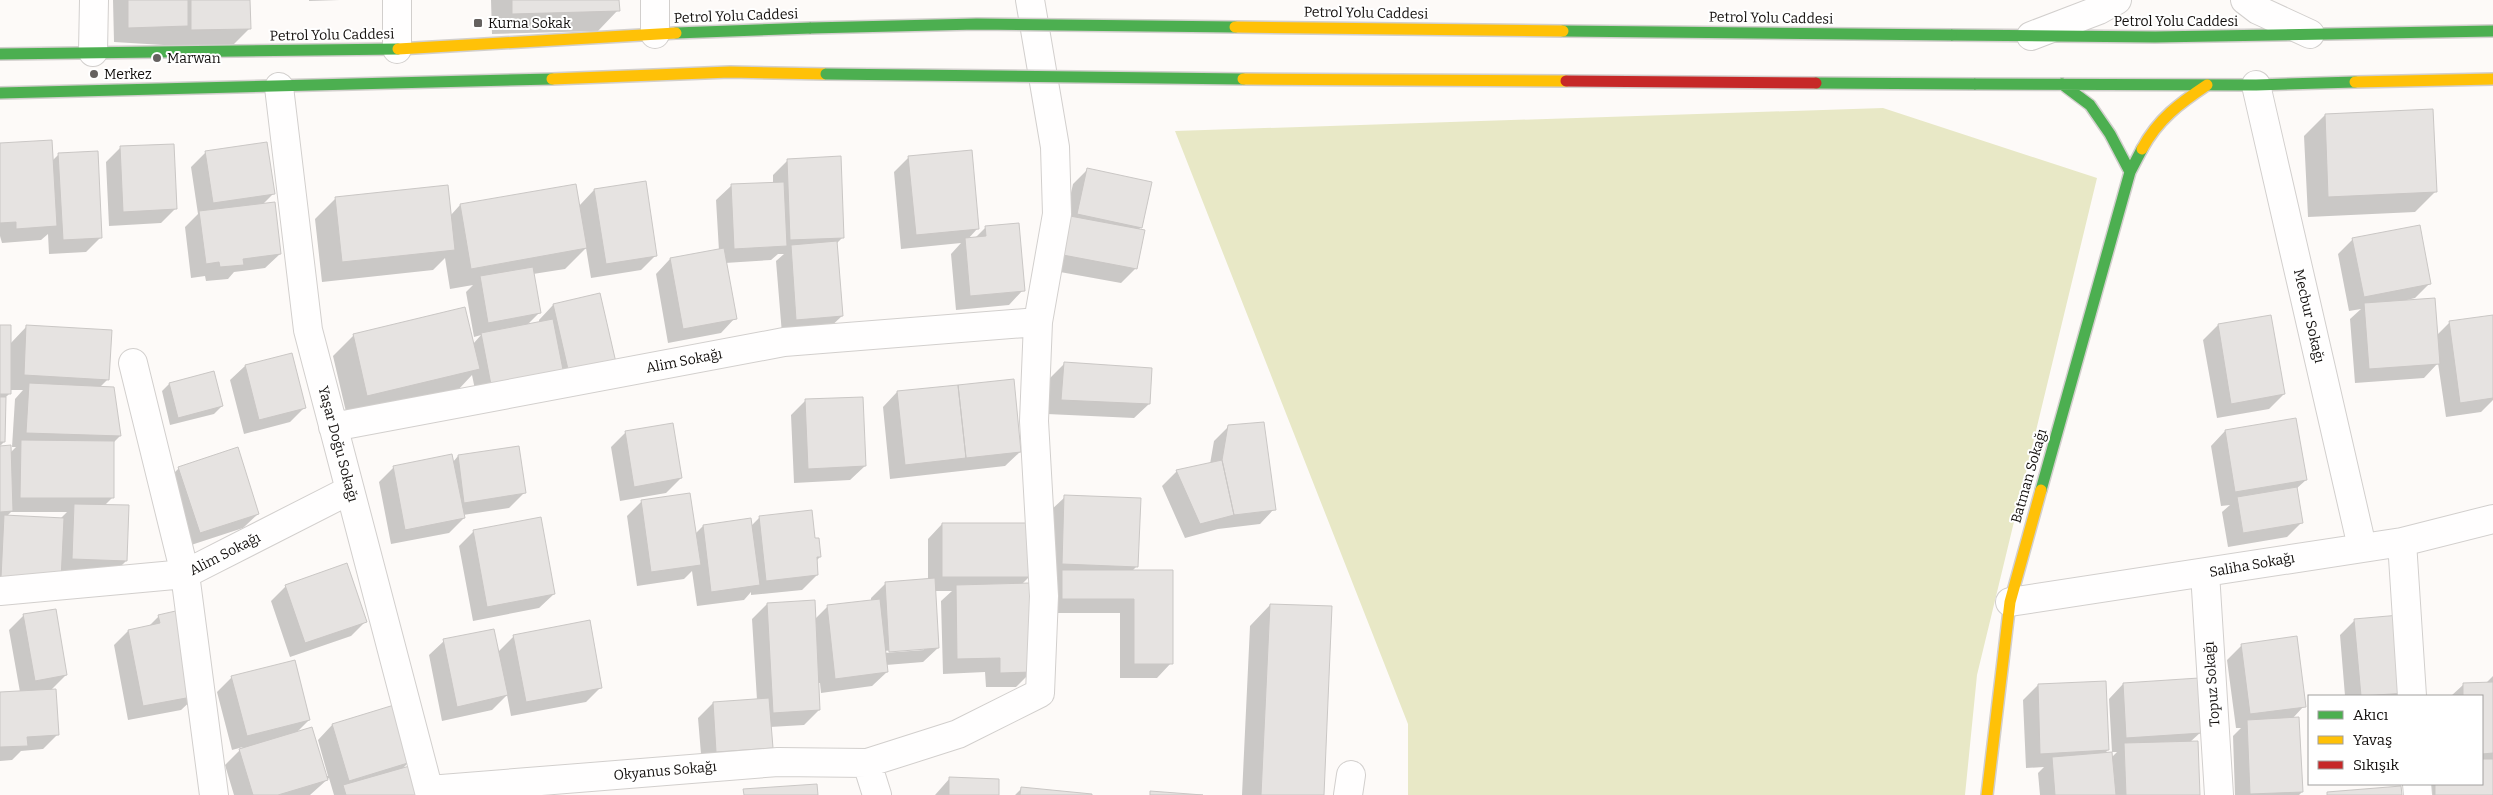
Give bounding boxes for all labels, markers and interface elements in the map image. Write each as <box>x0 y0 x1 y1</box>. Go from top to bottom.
street label: Petrol Yolu Caddesi <box>1304 3 1428 23</box>
street label: Petrol Yolu Caddesi <box>673 5 799 27</box>
street label: Petrol Yolu Caddesi <box>1709 8 1833 28</box>
street label: Petrol Yolu Caddesi <box>2114 13 2238 30</box>
place label: Kurna Sokak <box>488 15 571 32</box>
marker: Kurna Sokak <box>472 17 484 29</box>
street label: Petrol Yolu Caddesi <box>270 25 394 45</box>
place label: Marwan <box>167 50 221 67</box>
marker: Marwan <box>151 52 163 64</box>
place label: Merkez <box>104 66 152 83</box>
marker: Merkez <box>88 68 100 80</box>
street label: Mecbur Sokağı <box>2290 267 2328 365</box>
street label: Alim Sokağı <box>644 345 724 377</box>
street label: Yaşar Doğu Sokağı <box>314 384 362 504</box>
street label: Batman Sokağı <box>2007 427 2051 525</box>
street label: Alim Sokağı <box>187 529 263 579</box>
street label: Saliha Sokağı <box>2208 549 2296 581</box>
street label: Topuz Sokağı <box>2201 641 2223 727</box>
legend <box>2308 695 2483 785</box>
text: Akıcı <box>2353 706 2389 724</box>
text: Yavaş <box>2353 731 2392 749</box>
text: Sıkışık <box>2353 756 2400 774</box>
street label: Okyanus Sokağı <box>613 758 717 784</box>

